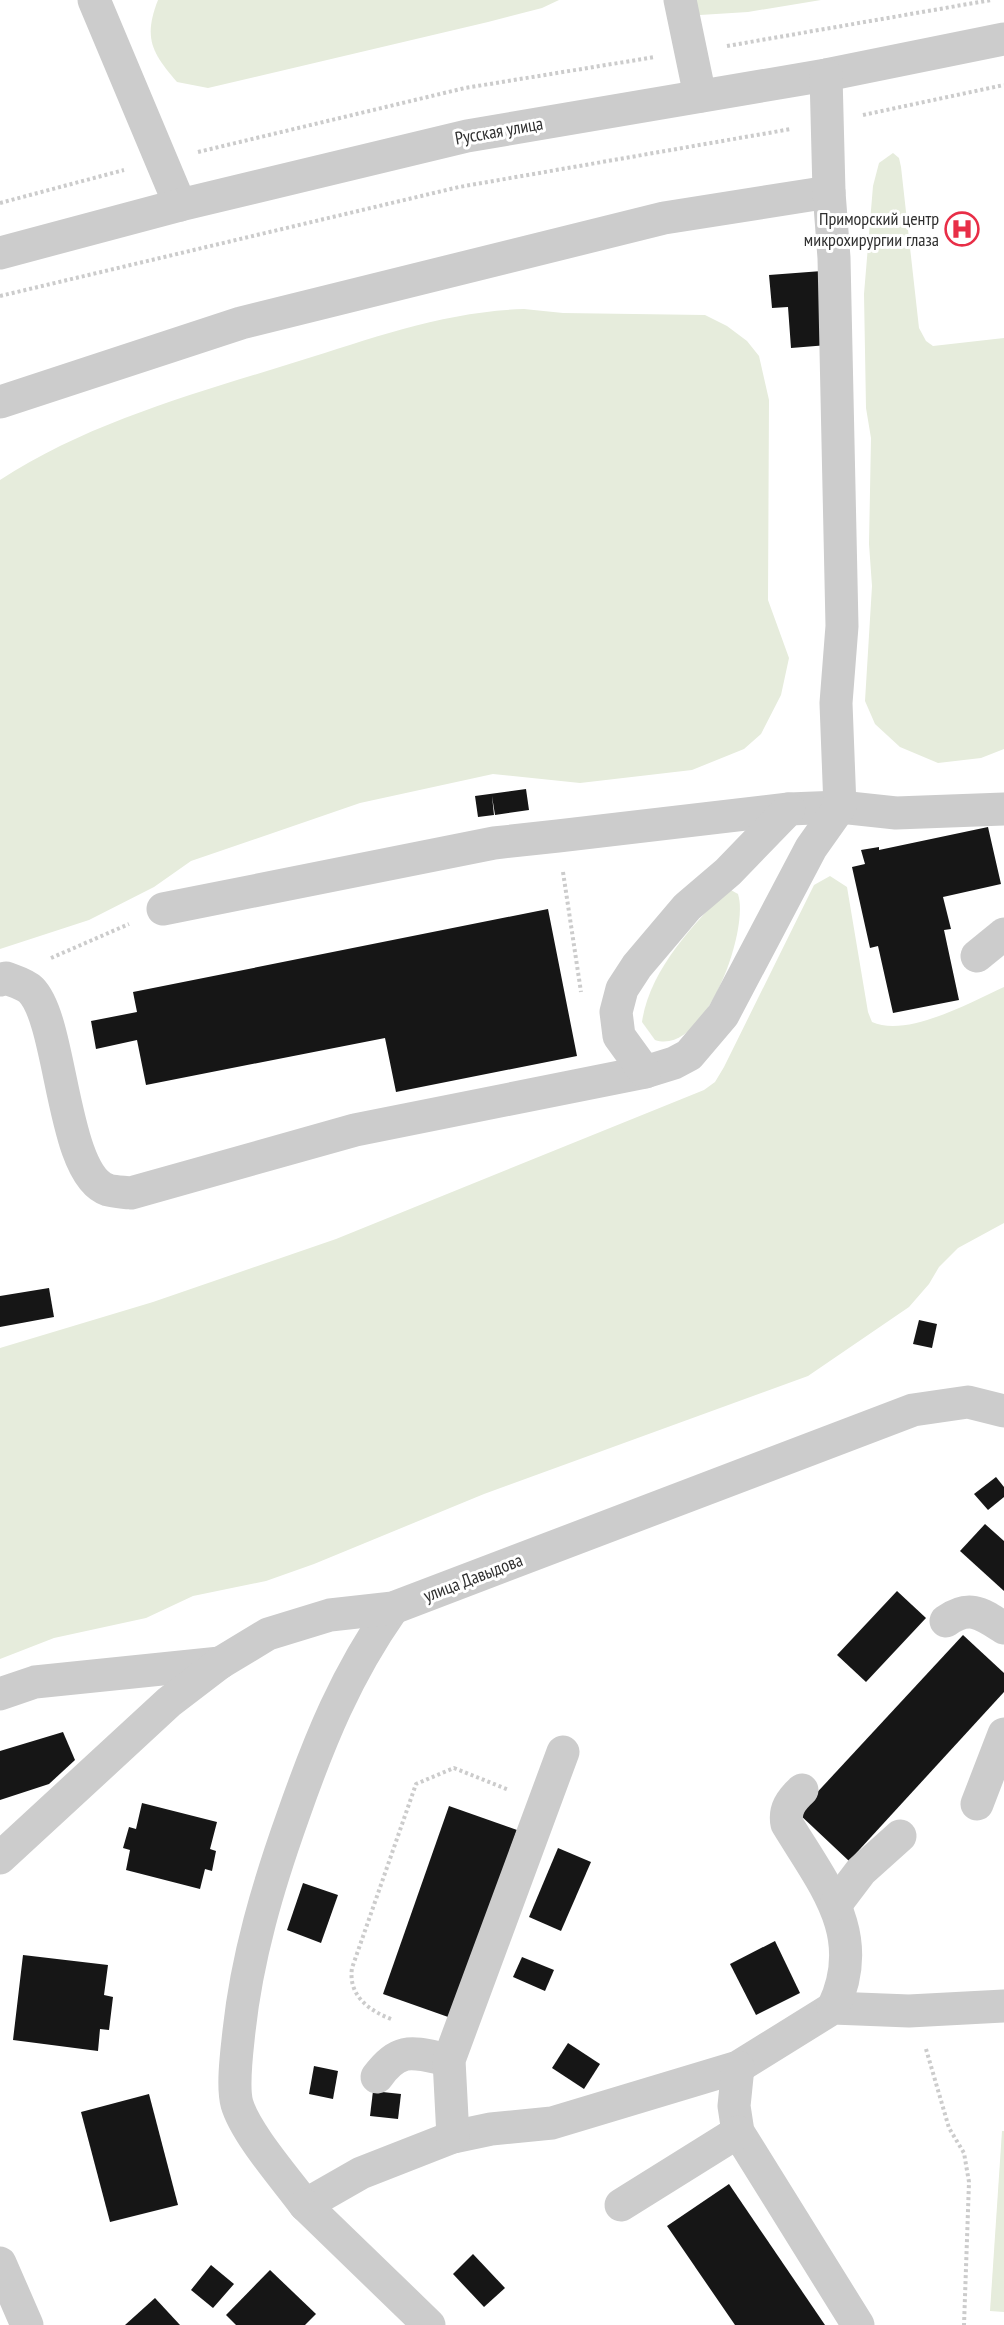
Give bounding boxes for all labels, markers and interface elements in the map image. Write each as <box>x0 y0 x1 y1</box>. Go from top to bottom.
street label: Русская улица <box>453 111 545 150</box>
place label: Приморский центр микрохирургии глаза <box>804 207 939 251</box>
hospital icon: Приморский центр микрохирургии глаза <box>944 211 980 247</box>
street label: улица Давыдова <box>420 1548 526 1607</box>

